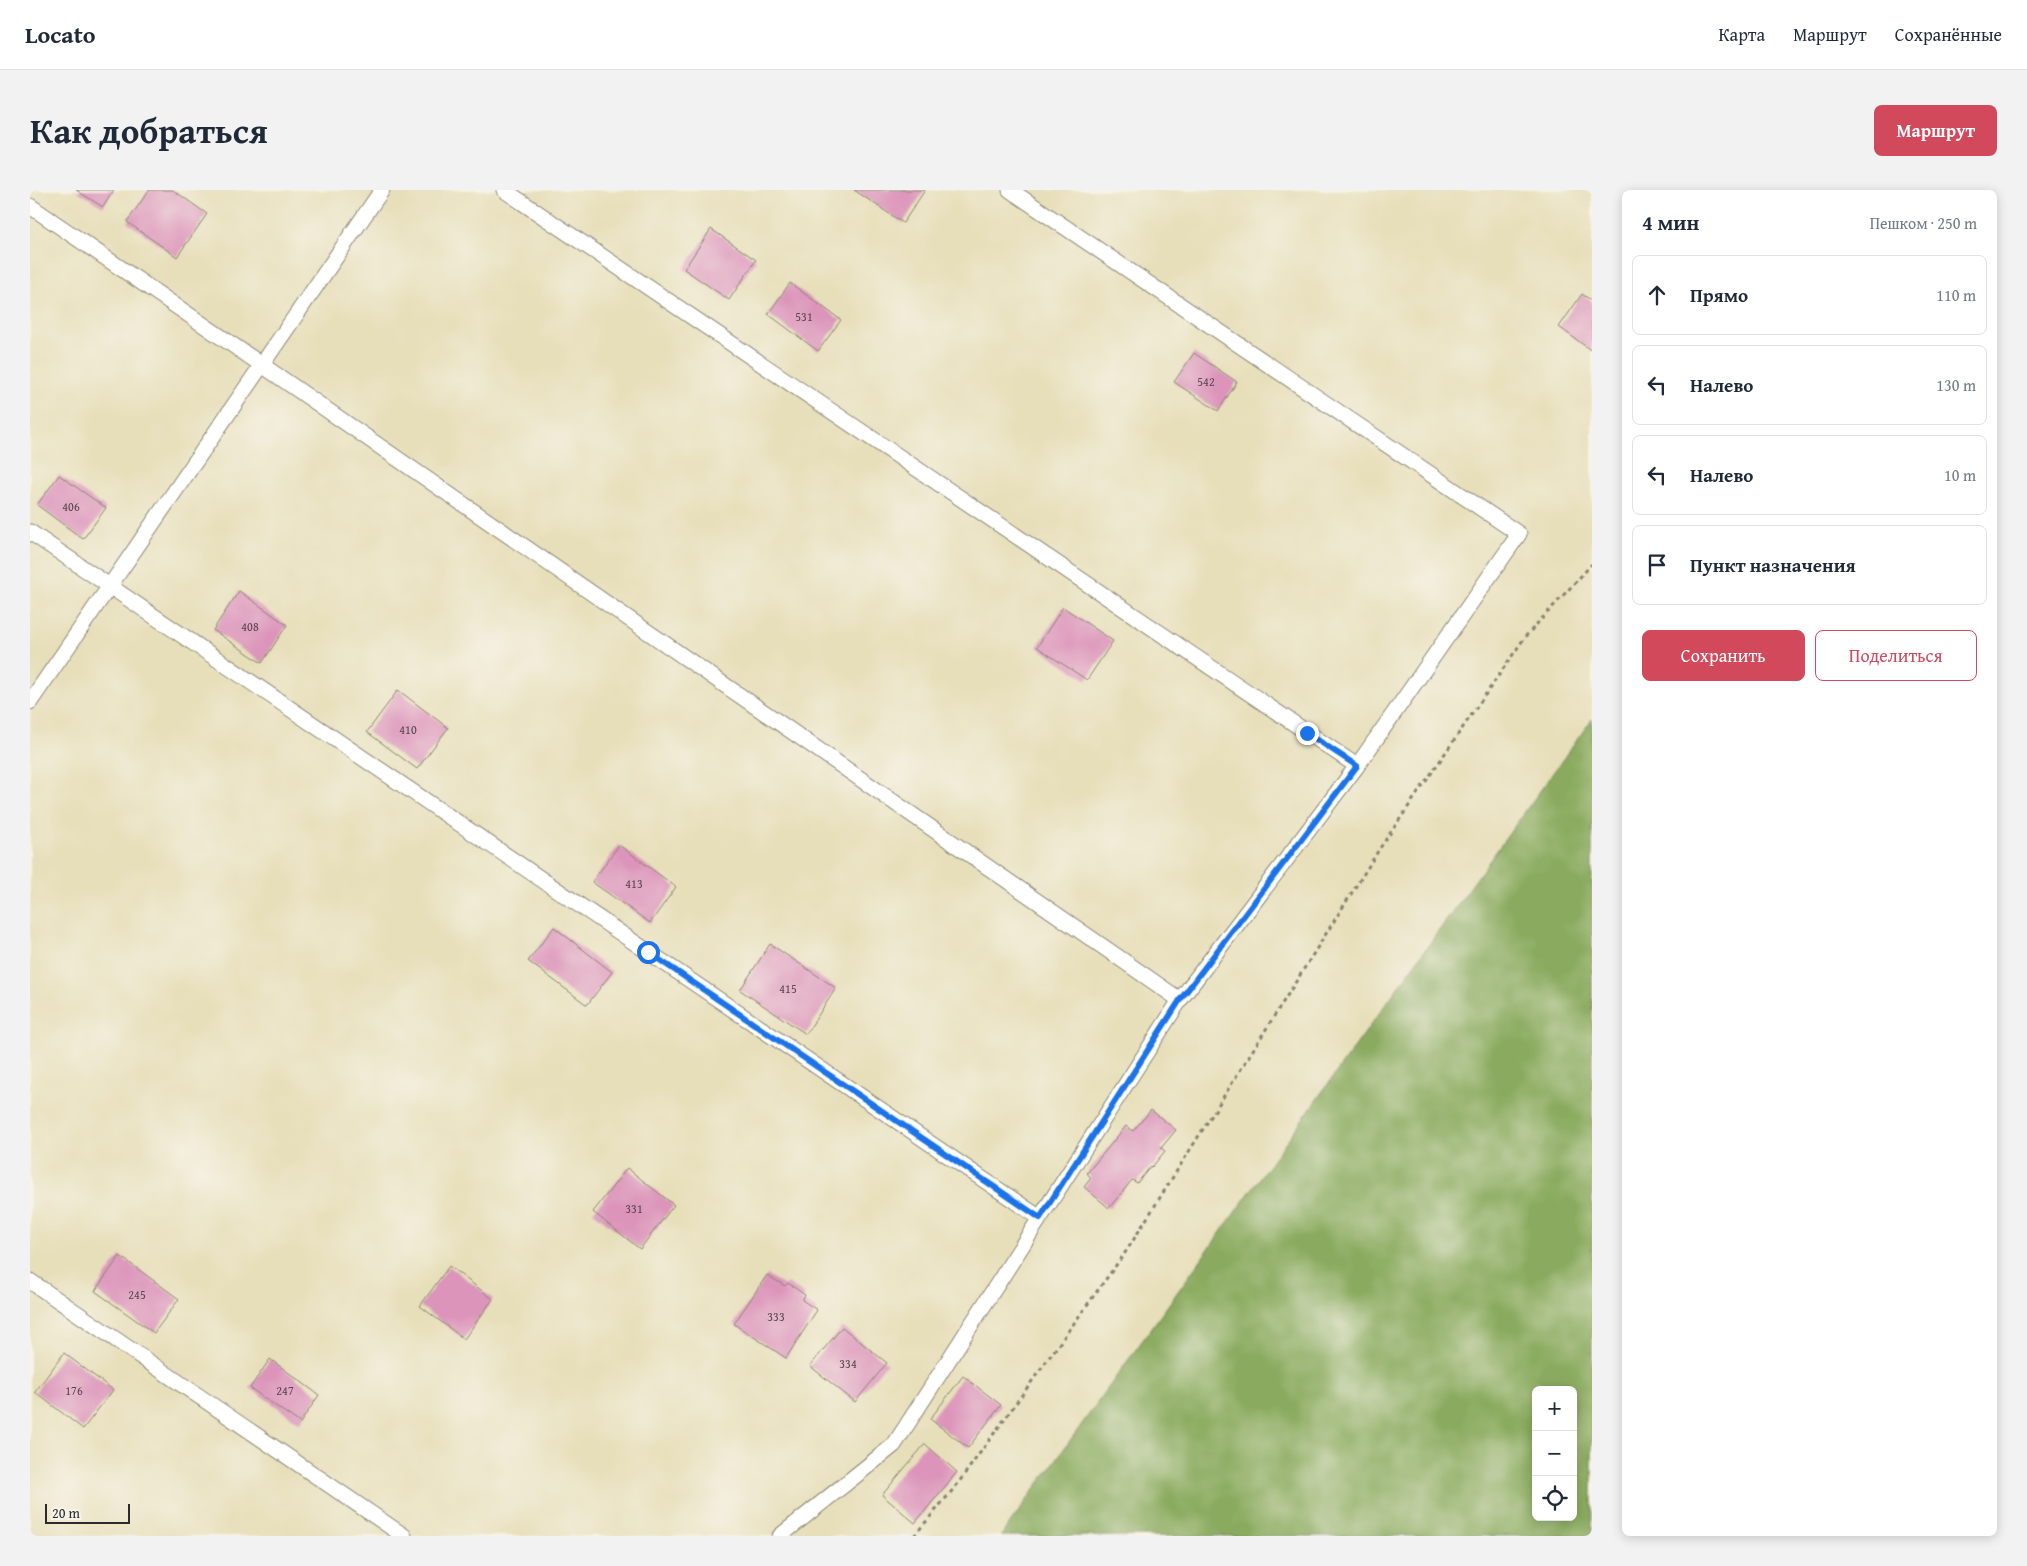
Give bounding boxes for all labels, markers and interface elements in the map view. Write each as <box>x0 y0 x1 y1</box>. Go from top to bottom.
text: Locato <box>25 17 96 52</box>
text: Карта <box>1719 21 1765 48</box>
text: Маршрут <box>1793 21 1867 48</box>
text: Сохранённые <box>1895 21 2002 48</box>
text: Как добраться <box>30 105 268 156</box>
button: Маршрут <box>1874 105 1997 156</box>
text: 4 мин <box>1642 207 1699 238</box>
text: Пешком · 250 m <box>1870 211 1977 235</box>
icon: ahead <box>1643 281 1671 309</box>
text: Прямо <box>1690 281 1748 309</box>
text: 110 m <box>1936 283 1976 307</box>
house number: 531 <box>795 308 813 325</box>
icon: left <box>1643 371 1671 399</box>
text: Налево <box>1690 371 1753 399</box>
house number: 542 <box>1197 373 1215 390</box>
text: 130 m <box>1936 373 1976 397</box>
icon: left <box>1643 461 1671 489</box>
text: Налево <box>1690 461 1753 489</box>
text: 10 m <box>1944 463 1976 487</box>
house number: 406 <box>62 498 80 515</box>
icon: arrive <box>1643 551 1671 579</box>
text: Пункт назначения <box>1690 551 1856 579</box>
house number: 408 <box>241 618 259 635</box>
button: Сохранить <box>1642 630 1805 681</box>
button: Поделиться <box>1815 630 1977 681</box>
house number: 410 <box>399 721 417 738</box>
route end <box>1296 722 1319 745</box>
house number: 413 <box>625 875 643 892</box>
route start <box>637 941 660 964</box>
house number: 415 <box>779 980 797 997</box>
house number: 331 <box>625 1200 643 1217</box>
house number: 245 <box>128 1286 146 1303</box>
house number: 333 <box>767 1308 785 1325</box>
house number: 334 <box>839 1355 857 1372</box>
house number: 176 <box>65 1382 83 1399</box>
house number: 247 <box>276 1382 294 1399</box>
map controls <box>1532 1386 1577 1521</box>
button: + <box>1532 1386 1577 1431</box>
button: − <box>1532 1431 1577 1476</box>
button: locate <box>1532 1476 1577 1521</box>
scale bar <box>45 1501 130 1524</box>
text: 20 m <box>52 1503 80 1523</box>

